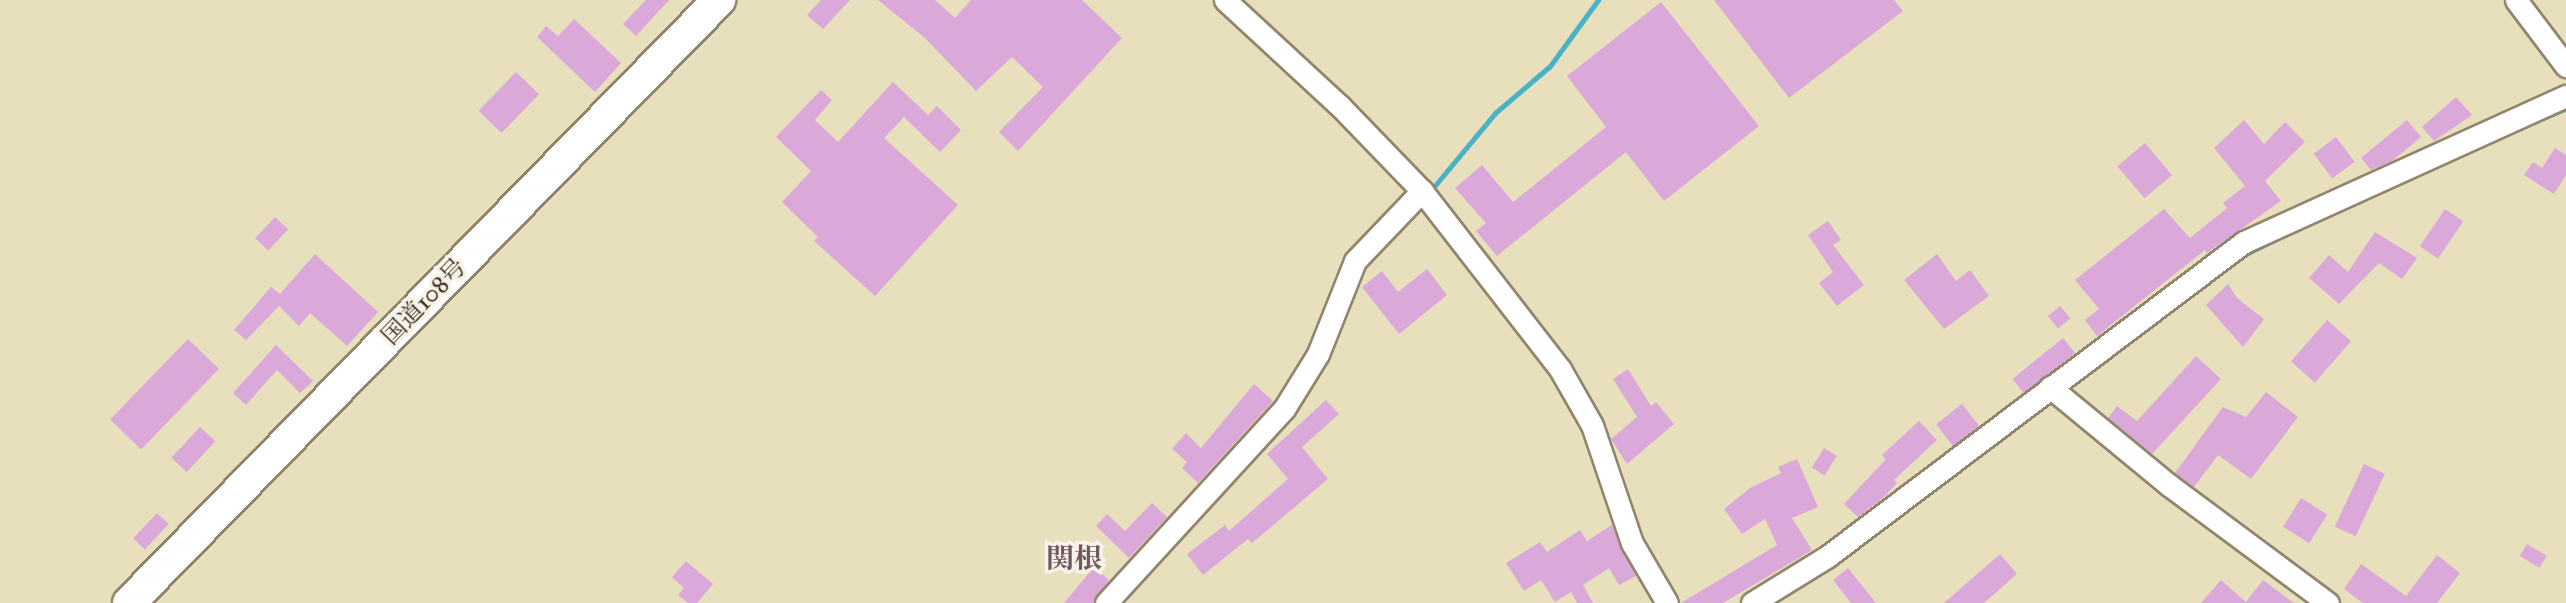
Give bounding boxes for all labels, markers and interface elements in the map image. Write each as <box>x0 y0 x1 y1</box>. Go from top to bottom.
street label: 国道108号 <box>376 253 472 351</box>
district label: 関根 <box>1046 542 1102 576</box>

